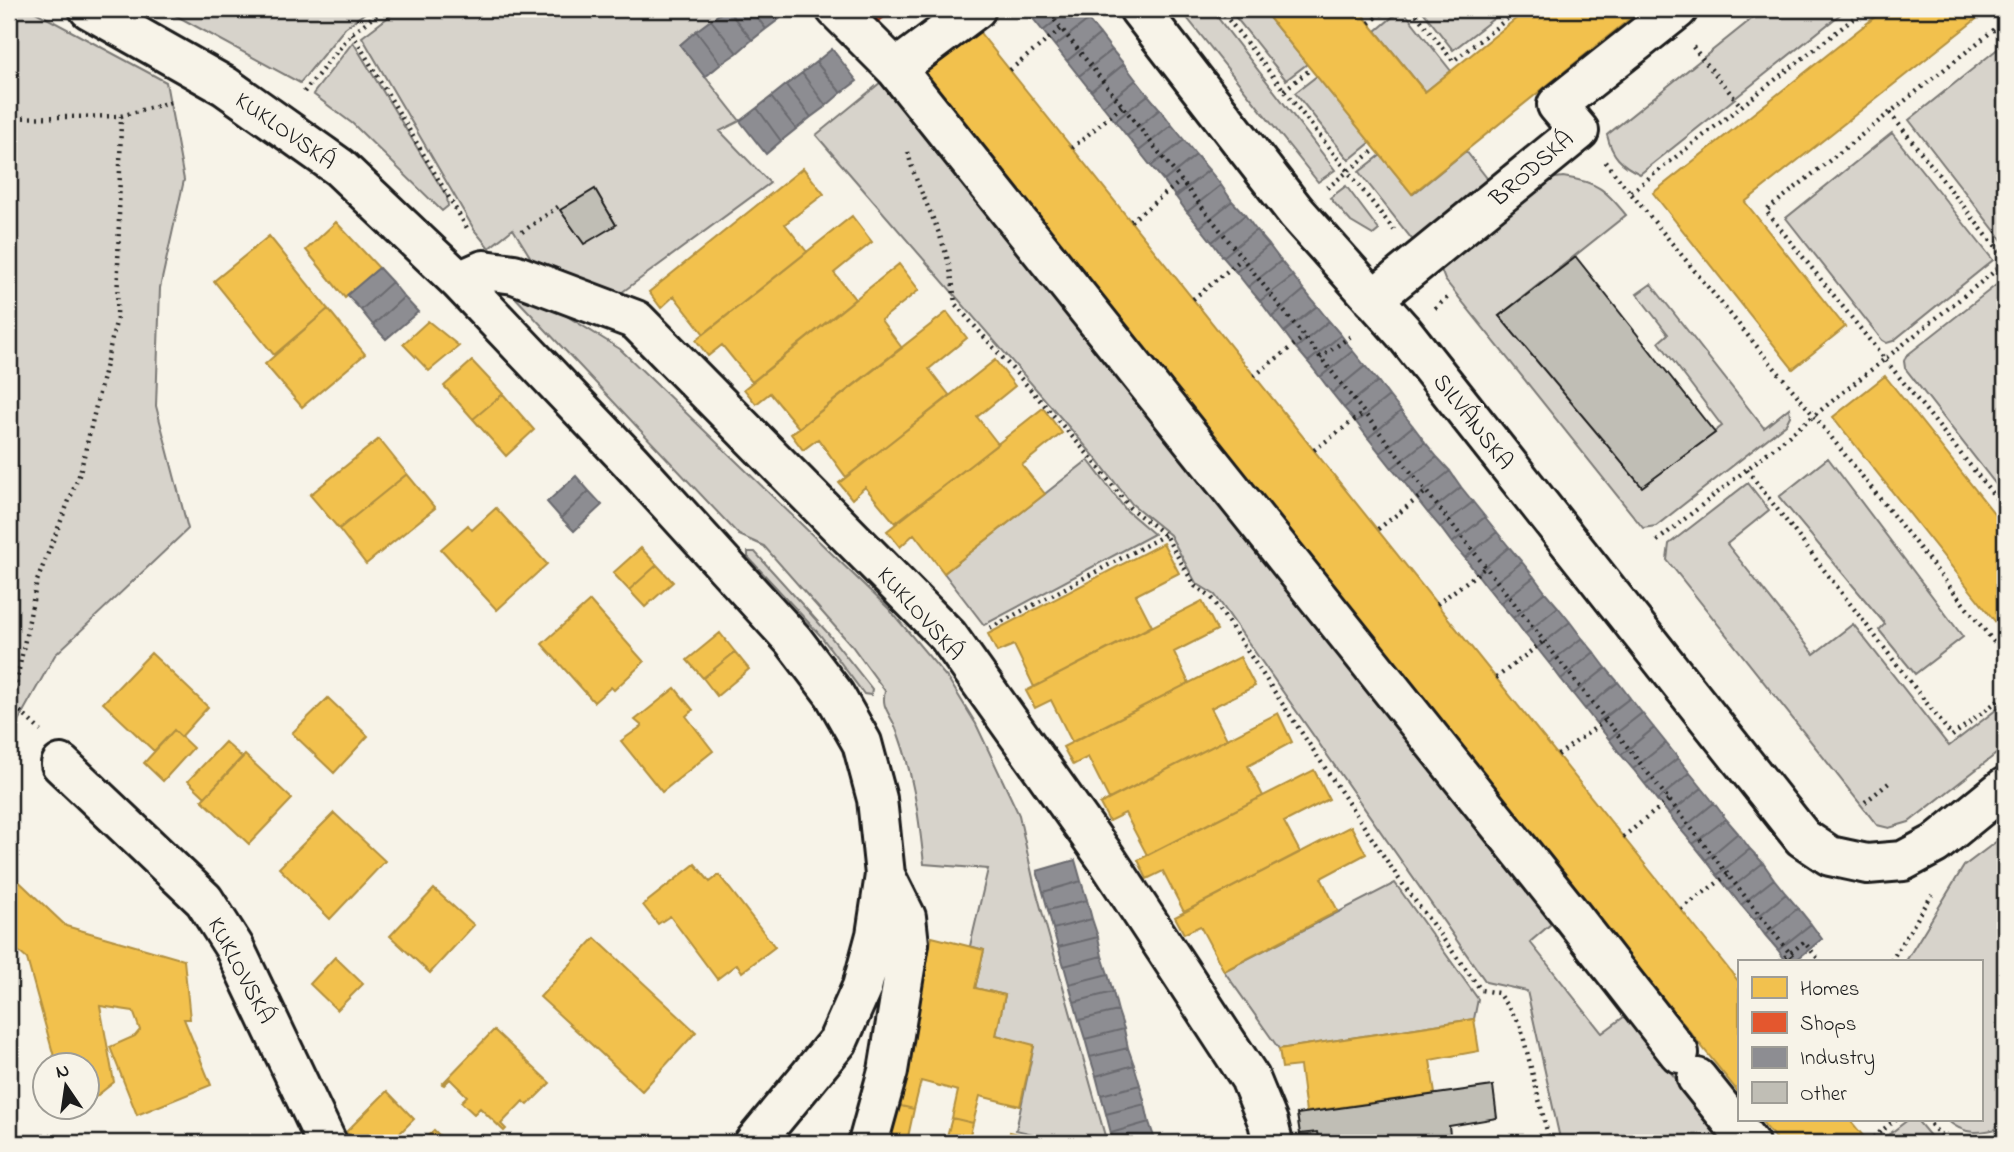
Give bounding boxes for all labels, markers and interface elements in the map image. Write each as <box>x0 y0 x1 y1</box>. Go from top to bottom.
street label: KUKLOVSKÁ <box>227 84 342 180</box>
street label: BRODSKÁ <box>1482 123 1582 217</box>
street label: SILVÁNSKA <box>1423 367 1521 478</box>
street label: KUKLOVSKÁ <box>867 560 971 670</box>
street label: KUKLOVSKÁ <box>197 912 283 1031</box>
legend <box>1738 960 1982 1120</box>
text: Homes <box>1800 975 1860 1005</box>
text: Shops <box>1800 1010 1857 1040</box>
text: Industry <box>1800 1044 1875 1076</box>
north arrow <box>32 1050 102 1120</box>
text: N <box>53 1057 72 1086</box>
text: Other <box>1800 1080 1847 1110</box>

